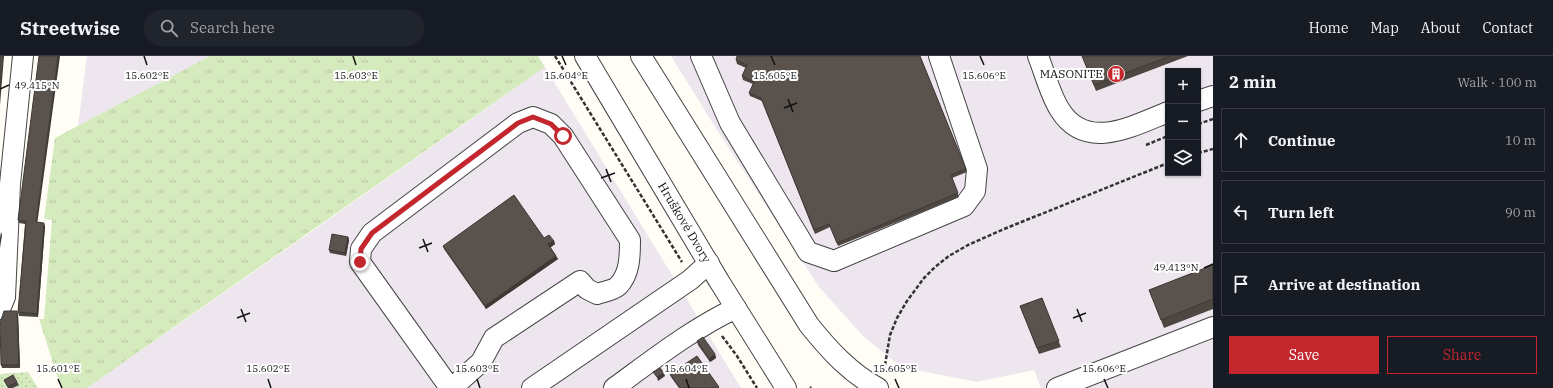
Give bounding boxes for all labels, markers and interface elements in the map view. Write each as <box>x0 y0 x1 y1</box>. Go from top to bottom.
search box <box>144 10 424 46</box>
text: Streetwise <box>20 16 120 40</box>
icon: search <box>158 17 180 39</box>
text: Search here <box>190 18 275 37</box>
text: Home <box>1309 19 1348 37</box>
text: Map <box>1370 19 1399 37</box>
text: About <box>1421 19 1460 37</box>
text: Contact <box>1482 19 1533 37</box>
building icon: MASONITE <box>1106 64 1126 84</box>
place label: MASONITE <box>1040 66 1103 81</box>
map controls <box>1165 68 1201 176</box>
button: + <box>1165 68 1201 104</box>
text: 15.602°E <box>125 69 169 82</box>
text: 15.603°E <box>334 69 378 82</box>
text: 15.604°E <box>544 69 588 82</box>
text: 15.605°E <box>753 69 797 82</box>
text: 15.606°E <box>962 69 1006 82</box>
text: 2 min <box>1229 71 1277 93</box>
text: Walk · 100 m <box>1458 74 1537 91</box>
text: 49.415°N <box>14 79 60 92</box>
button: − <box>1165 104 1201 140</box>
route start <box>554 127 572 145</box>
icon: ahead <box>1230 129 1252 151</box>
text: Continue <box>1268 131 1335 150</box>
text: 10 m <box>1505 132 1536 149</box>
button: layers <box>1165 140 1201 176</box>
street label: Hruškové Dvory <box>655 179 715 266</box>
icon: left <box>1230 201 1252 223</box>
text: Turn left <box>1268 203 1334 222</box>
text: 90 m <box>1505 204 1536 221</box>
route end <box>351 253 369 271</box>
text: 49.413°N <box>1153 261 1199 274</box>
icon: arrive <box>1230 273 1252 295</box>
text: Arrive at destination <box>1268 275 1420 294</box>
button: Save <box>1229 336 1379 374</box>
button: Share <box>1387 336 1537 374</box>
text: 15.601°E <box>36 362 80 375</box>
text: 15.602°E <box>246 362 290 375</box>
text: 15.603°E <box>455 362 499 375</box>
text: 15.604°E <box>664 362 708 375</box>
text: 15.605°E <box>873 362 917 375</box>
text: 15.606°E <box>1082 362 1126 375</box>

